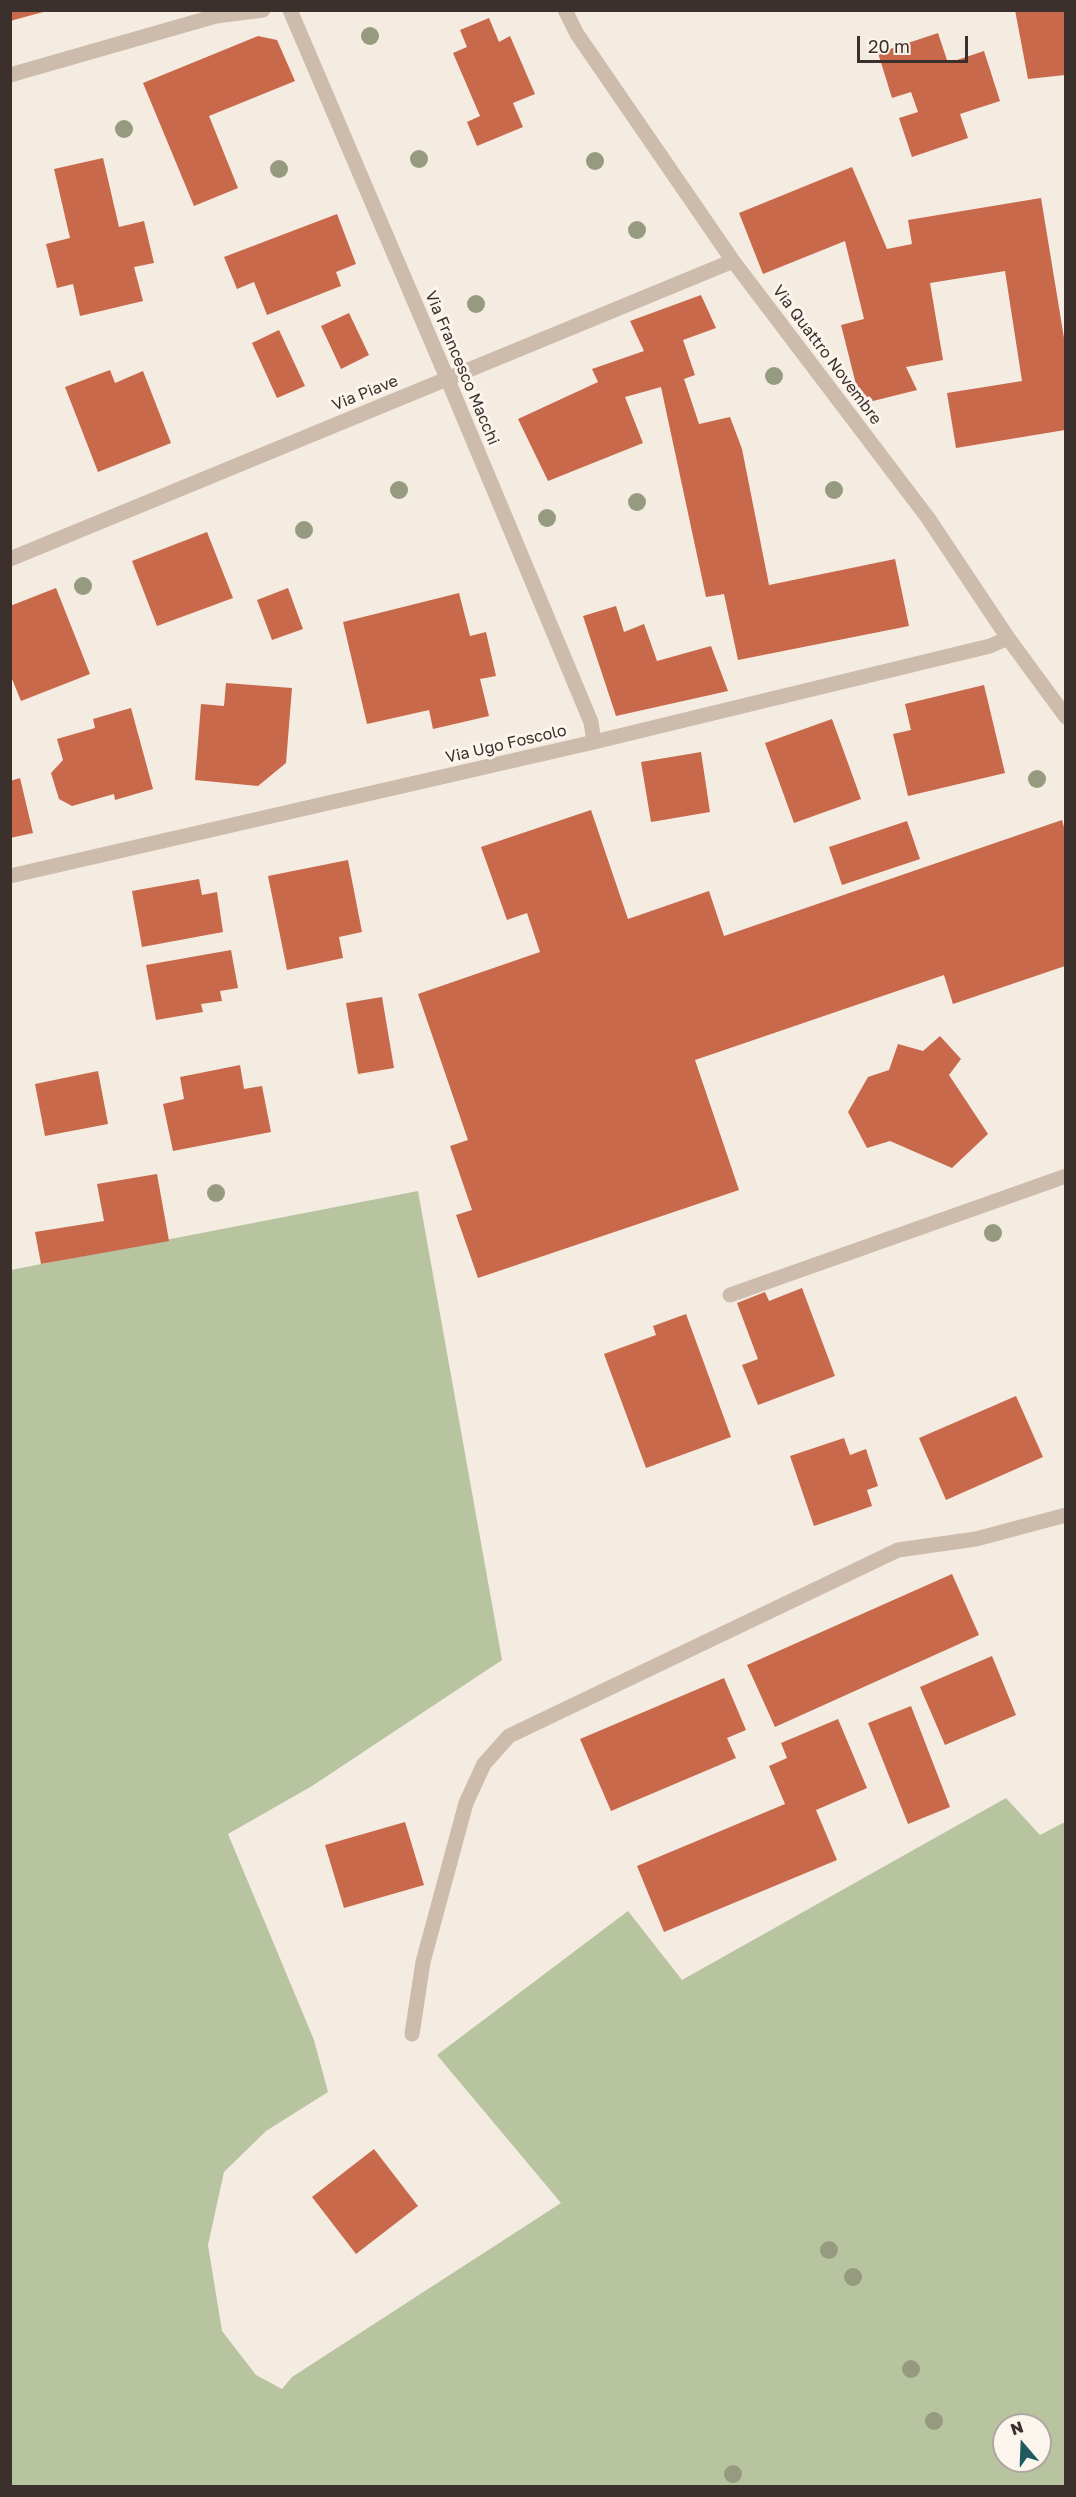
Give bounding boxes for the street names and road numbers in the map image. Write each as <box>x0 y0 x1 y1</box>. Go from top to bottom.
street label: Via Quattro Novembre <box>768 282 886 428</box>
street label: Via Francesco Macchi <box>421 288 503 448</box>
street label: Via Piave <box>329 371 401 415</box>
street label: Via Ugo Foscolo <box>444 721 568 767</box>

